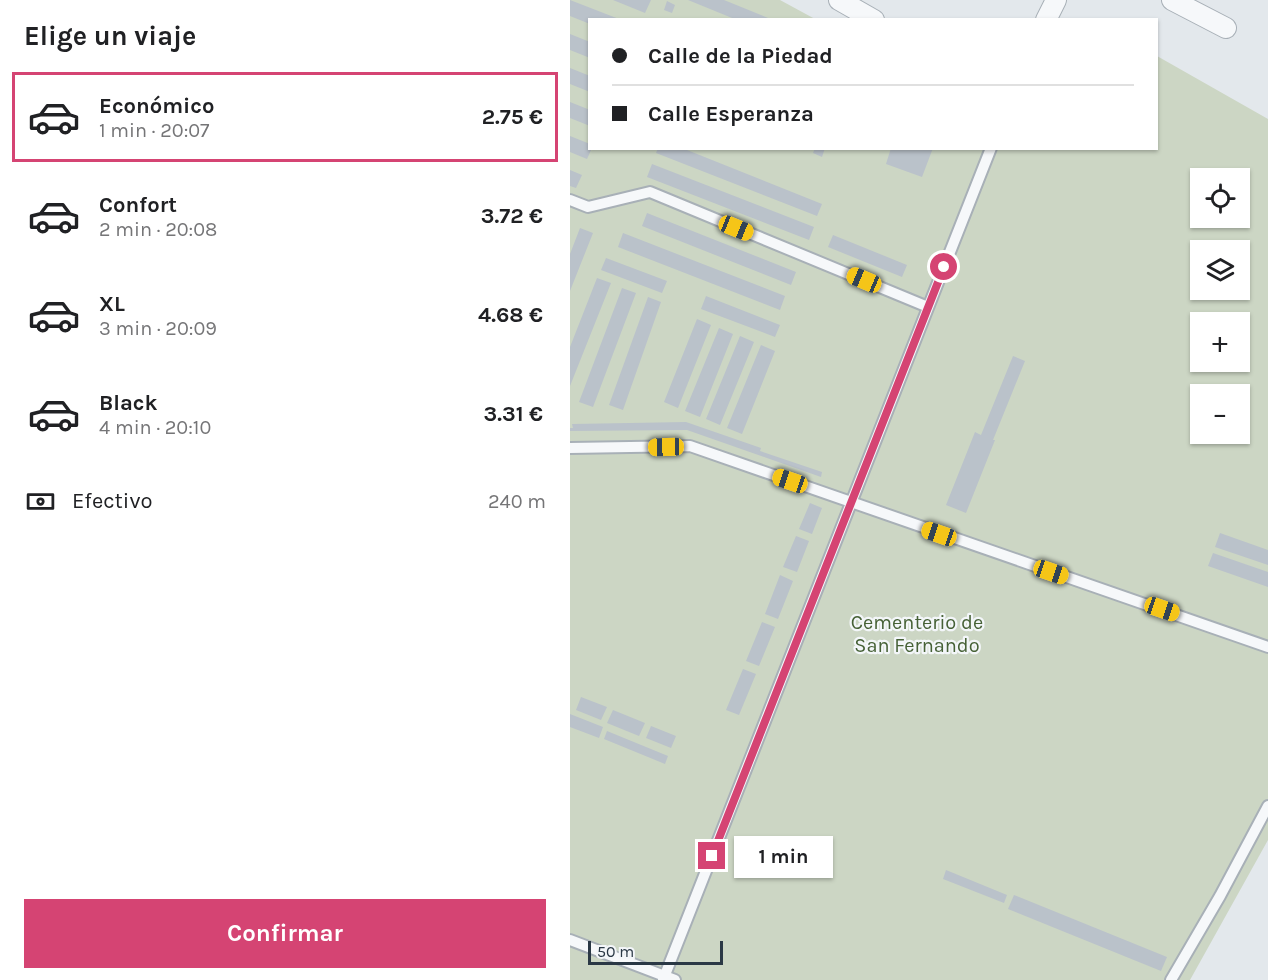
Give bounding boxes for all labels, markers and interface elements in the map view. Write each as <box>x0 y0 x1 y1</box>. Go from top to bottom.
text: Elige un viaje <box>24 20 196 52</box>
text: Calle de la Piedad <box>648 43 833 69</box>
icon: car <box>27 90 81 144</box>
text: Económico <box>99 93 214 119</box>
text: Calle Esperanza <box>648 101 814 127</box>
text: 2.75 € <box>482 104 543 130</box>
text: 1 min · 20:07 <box>99 119 210 142</box>
map controls <box>1190 168 1250 444</box>
button: locate <box>1190 168 1250 228</box>
icon: car <box>27 189 81 243</box>
text: Confort <box>99 192 177 218</box>
text: 3.72 € <box>481 203 543 229</box>
car <box>716 213 756 243</box>
text: 2 min · 20:08 <box>99 218 217 241</box>
button: layers <box>1190 240 1250 300</box>
route start <box>930 253 957 280</box>
car <box>844 265 884 295</box>
icon: car <box>27 288 81 342</box>
text: XL <box>99 291 125 317</box>
text: 4.68 € <box>478 302 543 328</box>
button: + <box>1190 312 1250 372</box>
text: 3 min · 20:09 <box>99 317 217 340</box>
button: − <box>1190 384 1250 444</box>
icon: car <box>27 387 81 441</box>
text: Black <box>99 390 158 416</box>
text: 3.31 € <box>484 401 543 427</box>
text: 4 min · 20:10 <box>99 416 211 439</box>
car <box>648 438 684 456</box>
car <box>770 467 810 495</box>
icon: cash <box>24 485 57 518</box>
text: Efectivo <box>72 488 152 514</box>
text: 240 m <box>488 490 546 513</box>
car <box>919 520 959 548</box>
car <box>1031 558 1071 586</box>
car <box>1142 595 1182 623</box>
park label: Cementerio de San Fernando <box>851 611 983 657</box>
callout: 1 min <box>733 835 832 877</box>
route end <box>698 842 725 869</box>
text: 1 min <box>758 845 809 868</box>
button: Confirmar <box>24 899 546 968</box>
scale bar <box>588 938 723 966</box>
text: 50 m <box>597 942 634 961</box>

